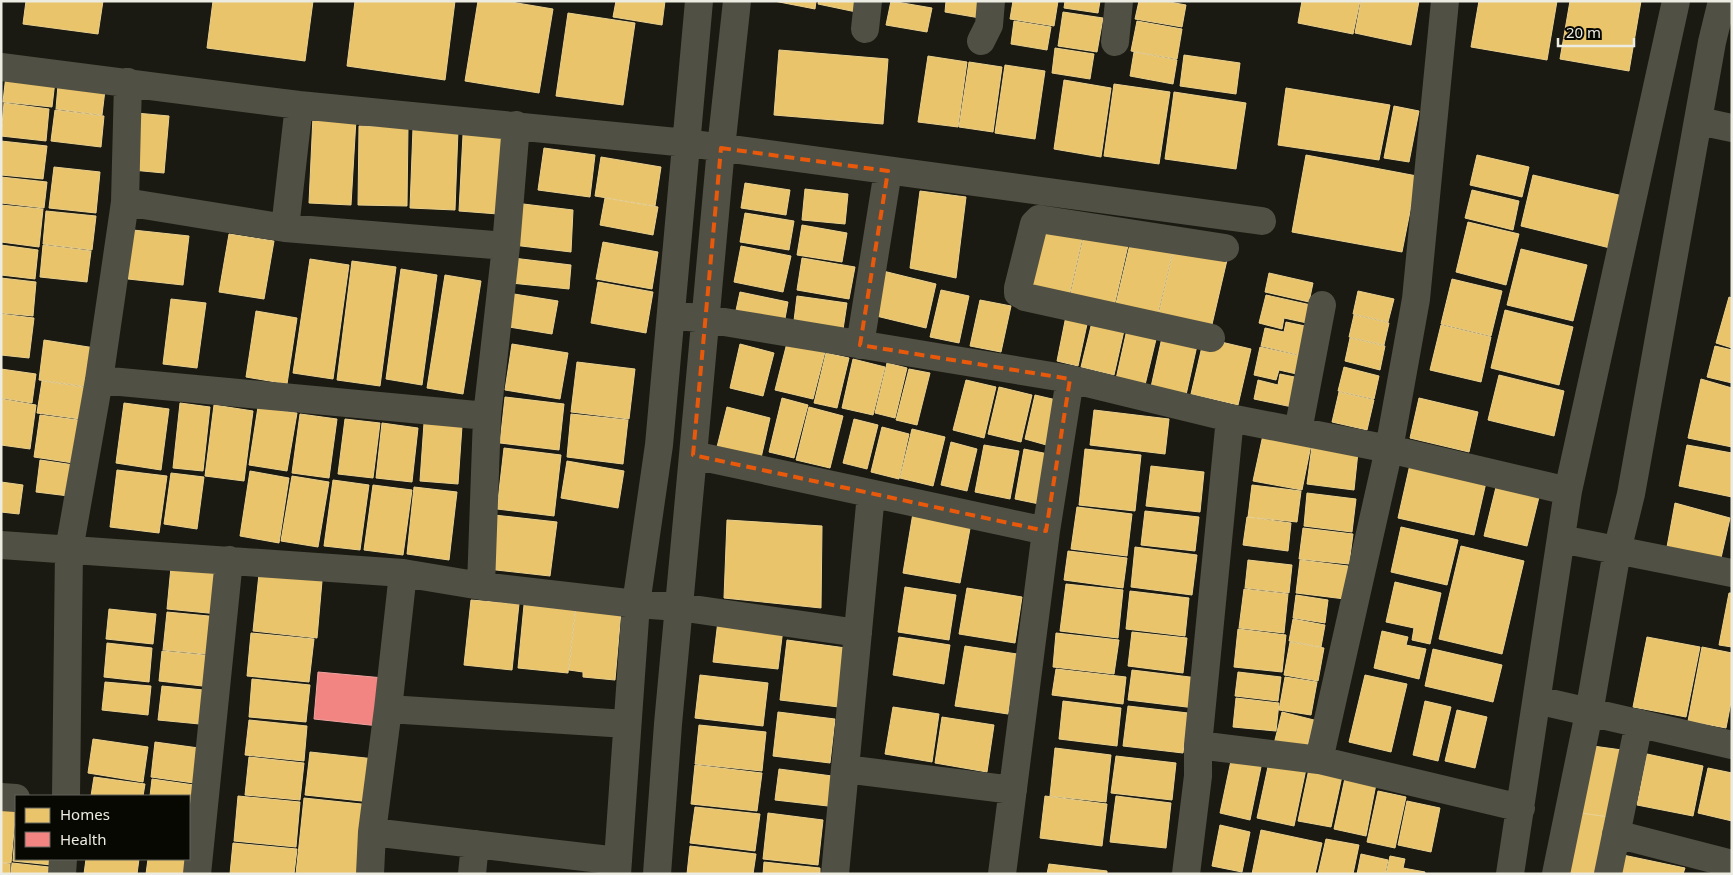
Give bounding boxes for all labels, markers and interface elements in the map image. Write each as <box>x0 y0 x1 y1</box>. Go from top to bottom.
scale bar <box>1558 15 1634 47</box>
text: 20 m <box>1566 22 1601 42</box>
legend <box>15 795 190 860</box>
text: Homes <box>60 804 110 824</box>
text: Health <box>60 829 107 849</box>

